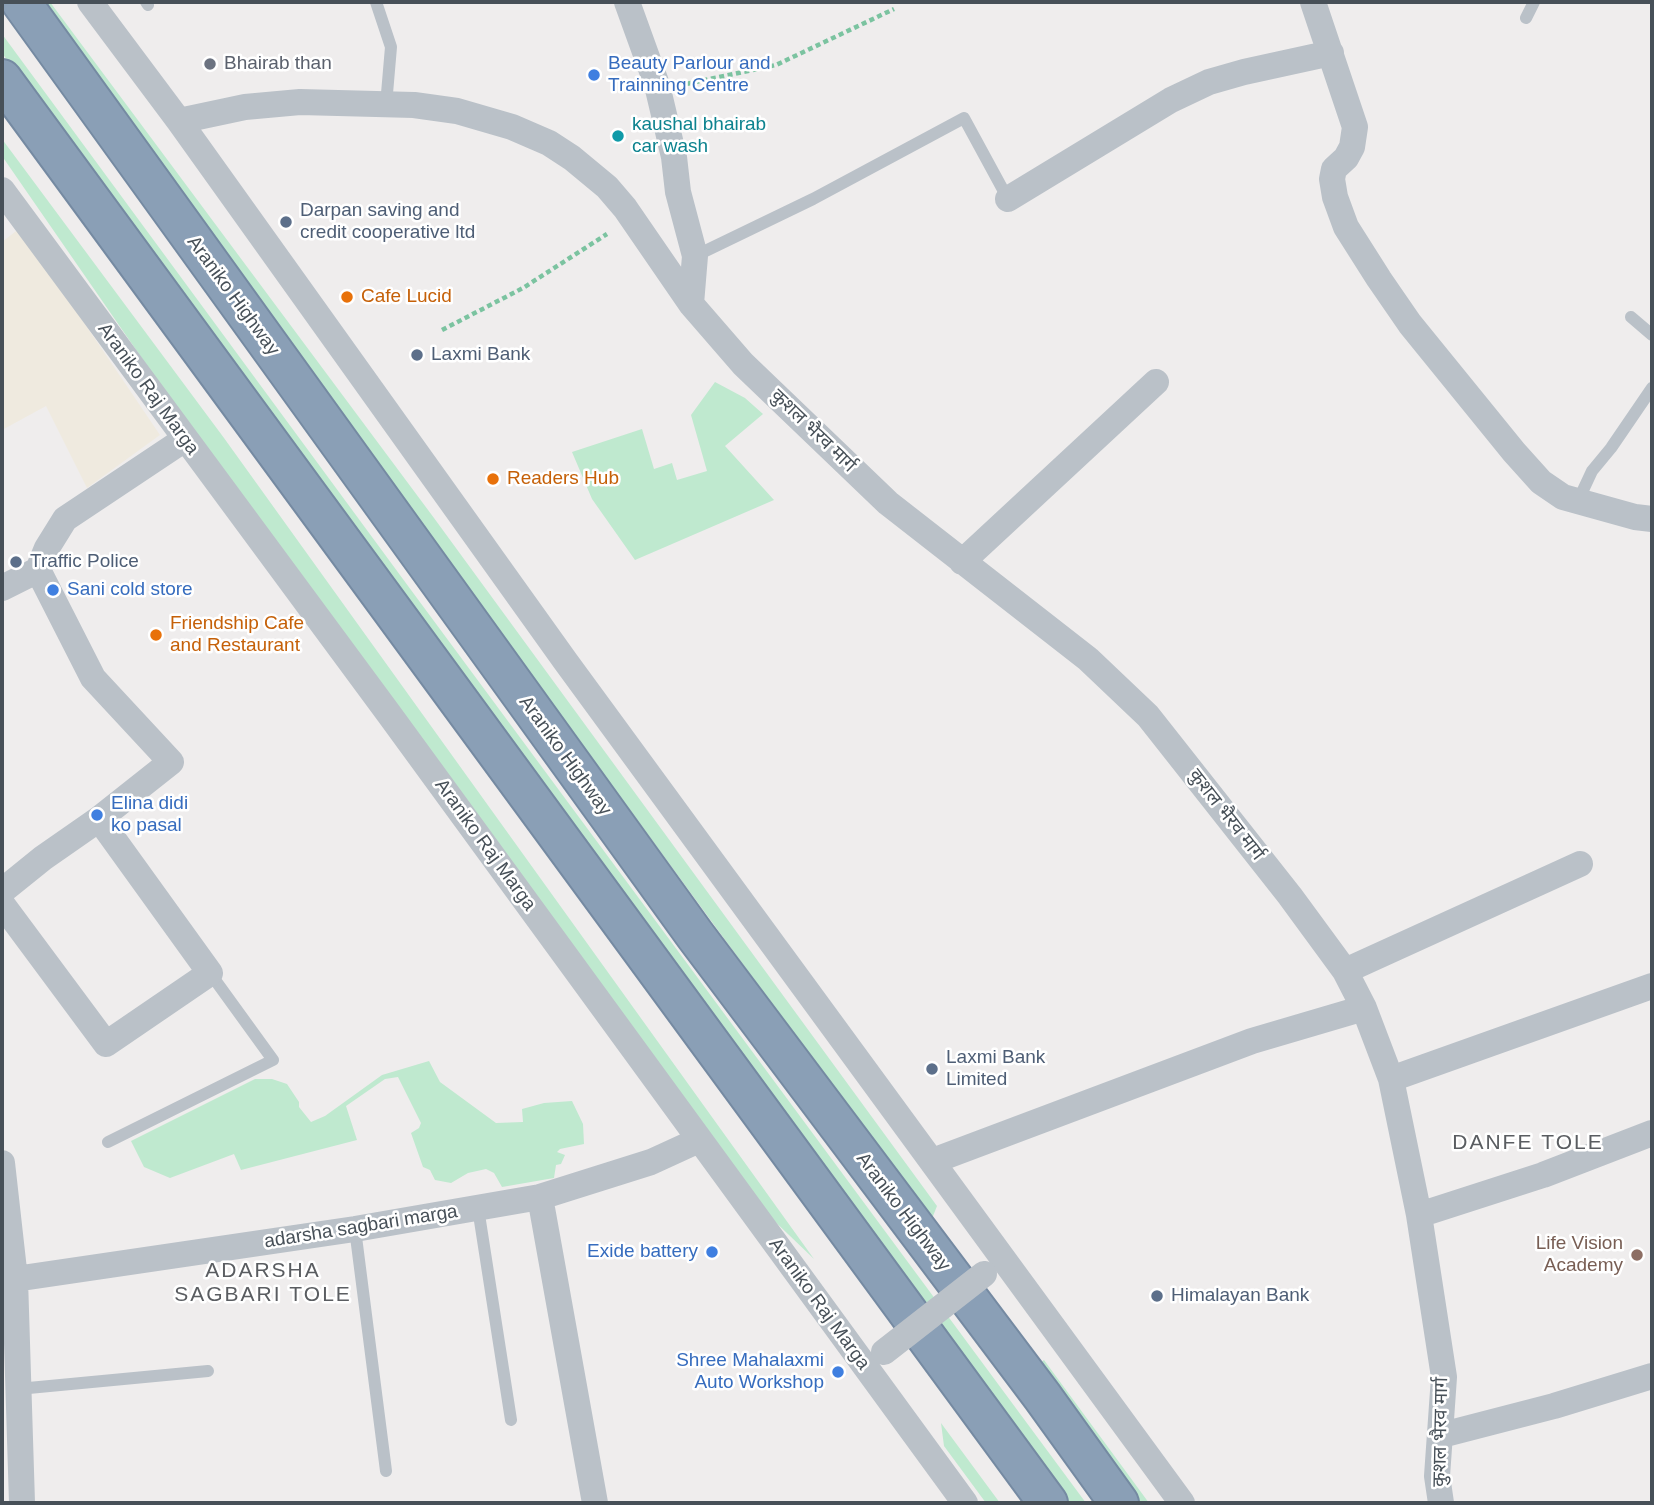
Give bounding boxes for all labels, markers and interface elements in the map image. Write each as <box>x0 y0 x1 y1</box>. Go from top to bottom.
place label: Bhairab than <box>224 53 332 75</box>
place label: Beauty Parlour and Trainning Centre <box>608 53 771 97</box>
marker: Bhairab than <box>202 56 218 72</box>
marker: Beauty Parlour and Trainning Centre <box>586 67 602 83</box>
place label: kaushal bhairab car wash <box>632 114 766 158</box>
marker: kaushal bhairab car wash <box>610 128 626 144</box>
place label: Darpan saving and credit cooperative ltd <box>300 200 475 244</box>
marker: Darpan saving and credit cooperative ltd <box>278 214 294 230</box>
street label: Araniko Highway <box>182 232 284 360</box>
place label: Cafe Lucid <box>361 286 452 308</box>
marker: Cafe Lucid <box>339 289 355 305</box>
street label: Araniko Raj Marga <box>93 319 203 459</box>
place label: Laxmi Bank <box>431 344 530 366</box>
marker: Laxmi Bank <box>409 347 425 363</box>
street label: कुशल‌ भैरव मार्ग <box>766 385 860 477</box>
place label: Readers Hub <box>507 468 619 490</box>
marker: Readers Hub <box>485 471 501 487</box>
place label: Traffic Police <box>30 551 139 573</box>
marker: Traffic Police <box>8 554 24 570</box>
place label: Sani cold store <box>67 579 193 601</box>
marker: Sani cold store <box>45 582 61 598</box>
place label: Friendship Cafe and Restaurant <box>170 613 304 657</box>
marker: Friendship Cafe and Restaurant <box>148 627 164 643</box>
street label: Araniko Highway <box>514 692 616 820</box>
street label: कुशल‌ भैरव मार्ग <box>1183 765 1269 865</box>
street label: Araniko Raj Marga <box>430 775 540 915</box>
place label: Elina didi ko pasal <box>111 793 188 837</box>
marker: Elina didi ko pasal <box>89 807 105 823</box>
place label: Laxmi Bank Limited <box>946 1047 1045 1091</box>
marker: Laxmi Bank Limited <box>924 1061 940 1077</box>
district label: DANFE TOLE <box>1454 1130 1602 1156</box>
street label: Araniko Highway <box>851 1148 955 1276</box>
street label: adarsha sagbari marga <box>263 1200 459 1254</box>
place label: Life Vision Academy <box>1536 1233 1623 1277</box>
street label: Araniko Raj Marga <box>764 1234 874 1374</box>
place label: Exide battery <box>587 1241 698 1263</box>
marker: Exide battery <box>704 1244 720 1260</box>
marker: Life Vision Academy <box>1629 1247 1645 1263</box>
district label: ADARSHA SAGBARI TOLE <box>176 1258 350 1308</box>
place label: Himalayan Bank <box>1171 1285 1309 1307</box>
marker: Himalayan Bank <box>1149 1288 1165 1304</box>
place label: Shree Mahalaxmi Auto Workshop <box>676 1350 824 1394</box>
marker: Shree Mahalaxmi Auto Workshop <box>830 1364 846 1380</box>
street label: कुशल‌ भैरव मार्ग <box>1429 1377 1453 1487</box>

